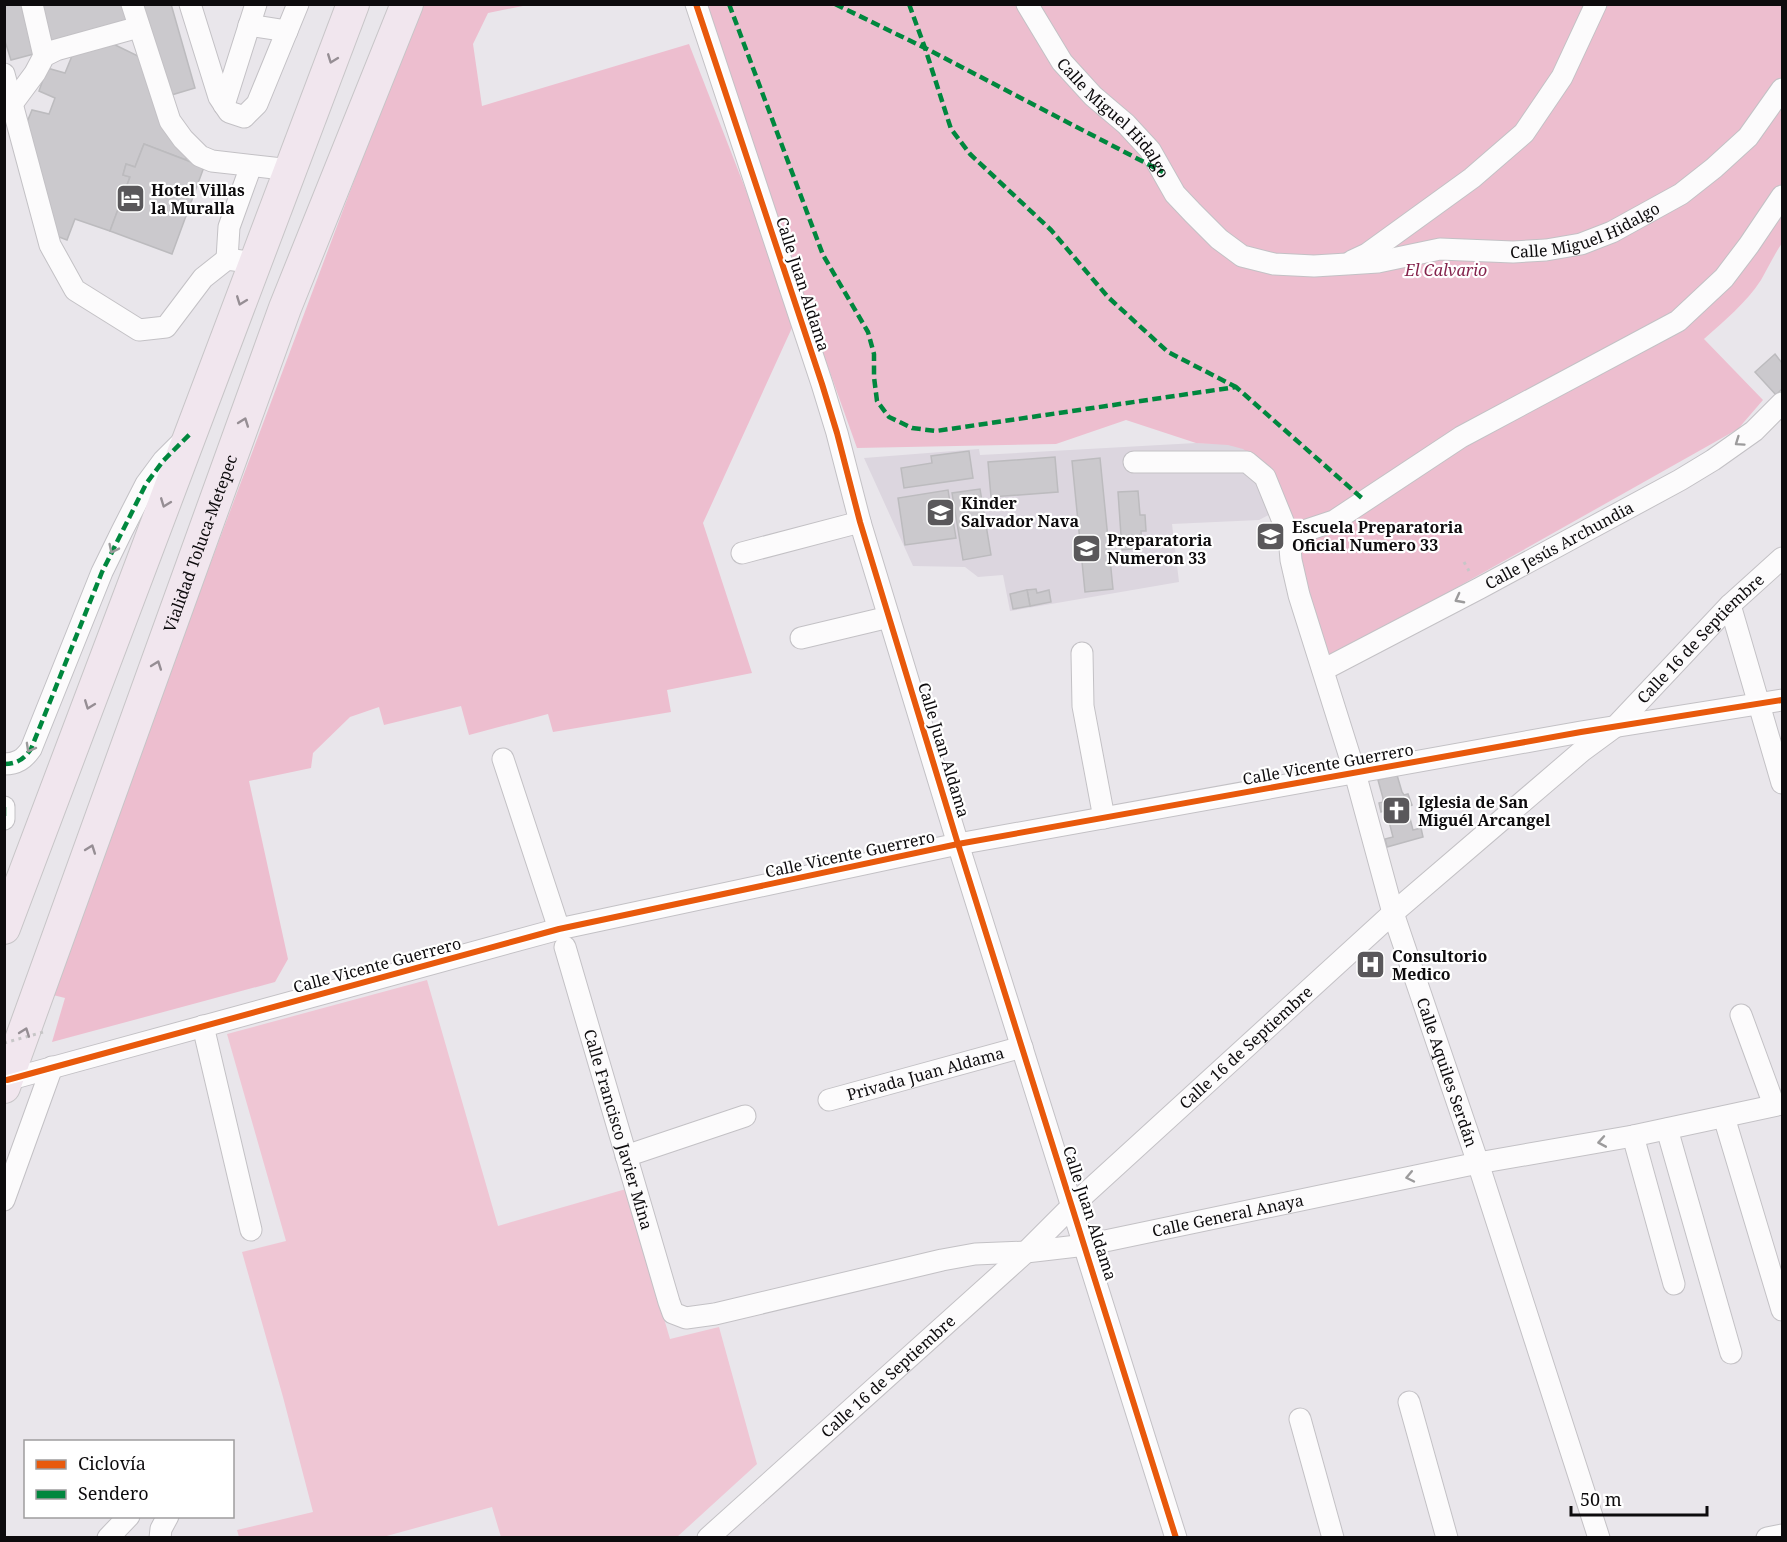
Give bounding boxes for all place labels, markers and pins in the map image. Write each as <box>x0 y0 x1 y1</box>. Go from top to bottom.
place label: Hotel Villas la Muralla <box>151 179 245 219</box>
hotel icon: Hotel Villas la Muralla <box>114 183 146 215</box>
place label: Kinder Salvador Nava <box>961 492 1079 532</box>
school or university icon: Kinder Salvador Nava <box>924 496 956 528</box>
place label: Escuela Preparatoria Oficial Numero 33 <box>1292 516 1463 556</box>
school or university icon: Escuela Preparatoria Oficial Numero 33 <box>1255 520 1287 552</box>
place label: Preparatoria Numeron 33 <box>1107 529 1213 569</box>
school or university icon: Preparatoria Numeron 33 <box>1070 533 1102 565</box>
place label: Iglesia de San Miguél Arcangel <box>1418 791 1551 831</box>
church icon: Iglesia de San Miguél Arcangel <box>1381 795 1413 827</box>
place label: Consultorio Medico <box>1392 945 1488 985</box>
hospital icon: Consultorio Medico <box>1355 949 1387 981</box>

